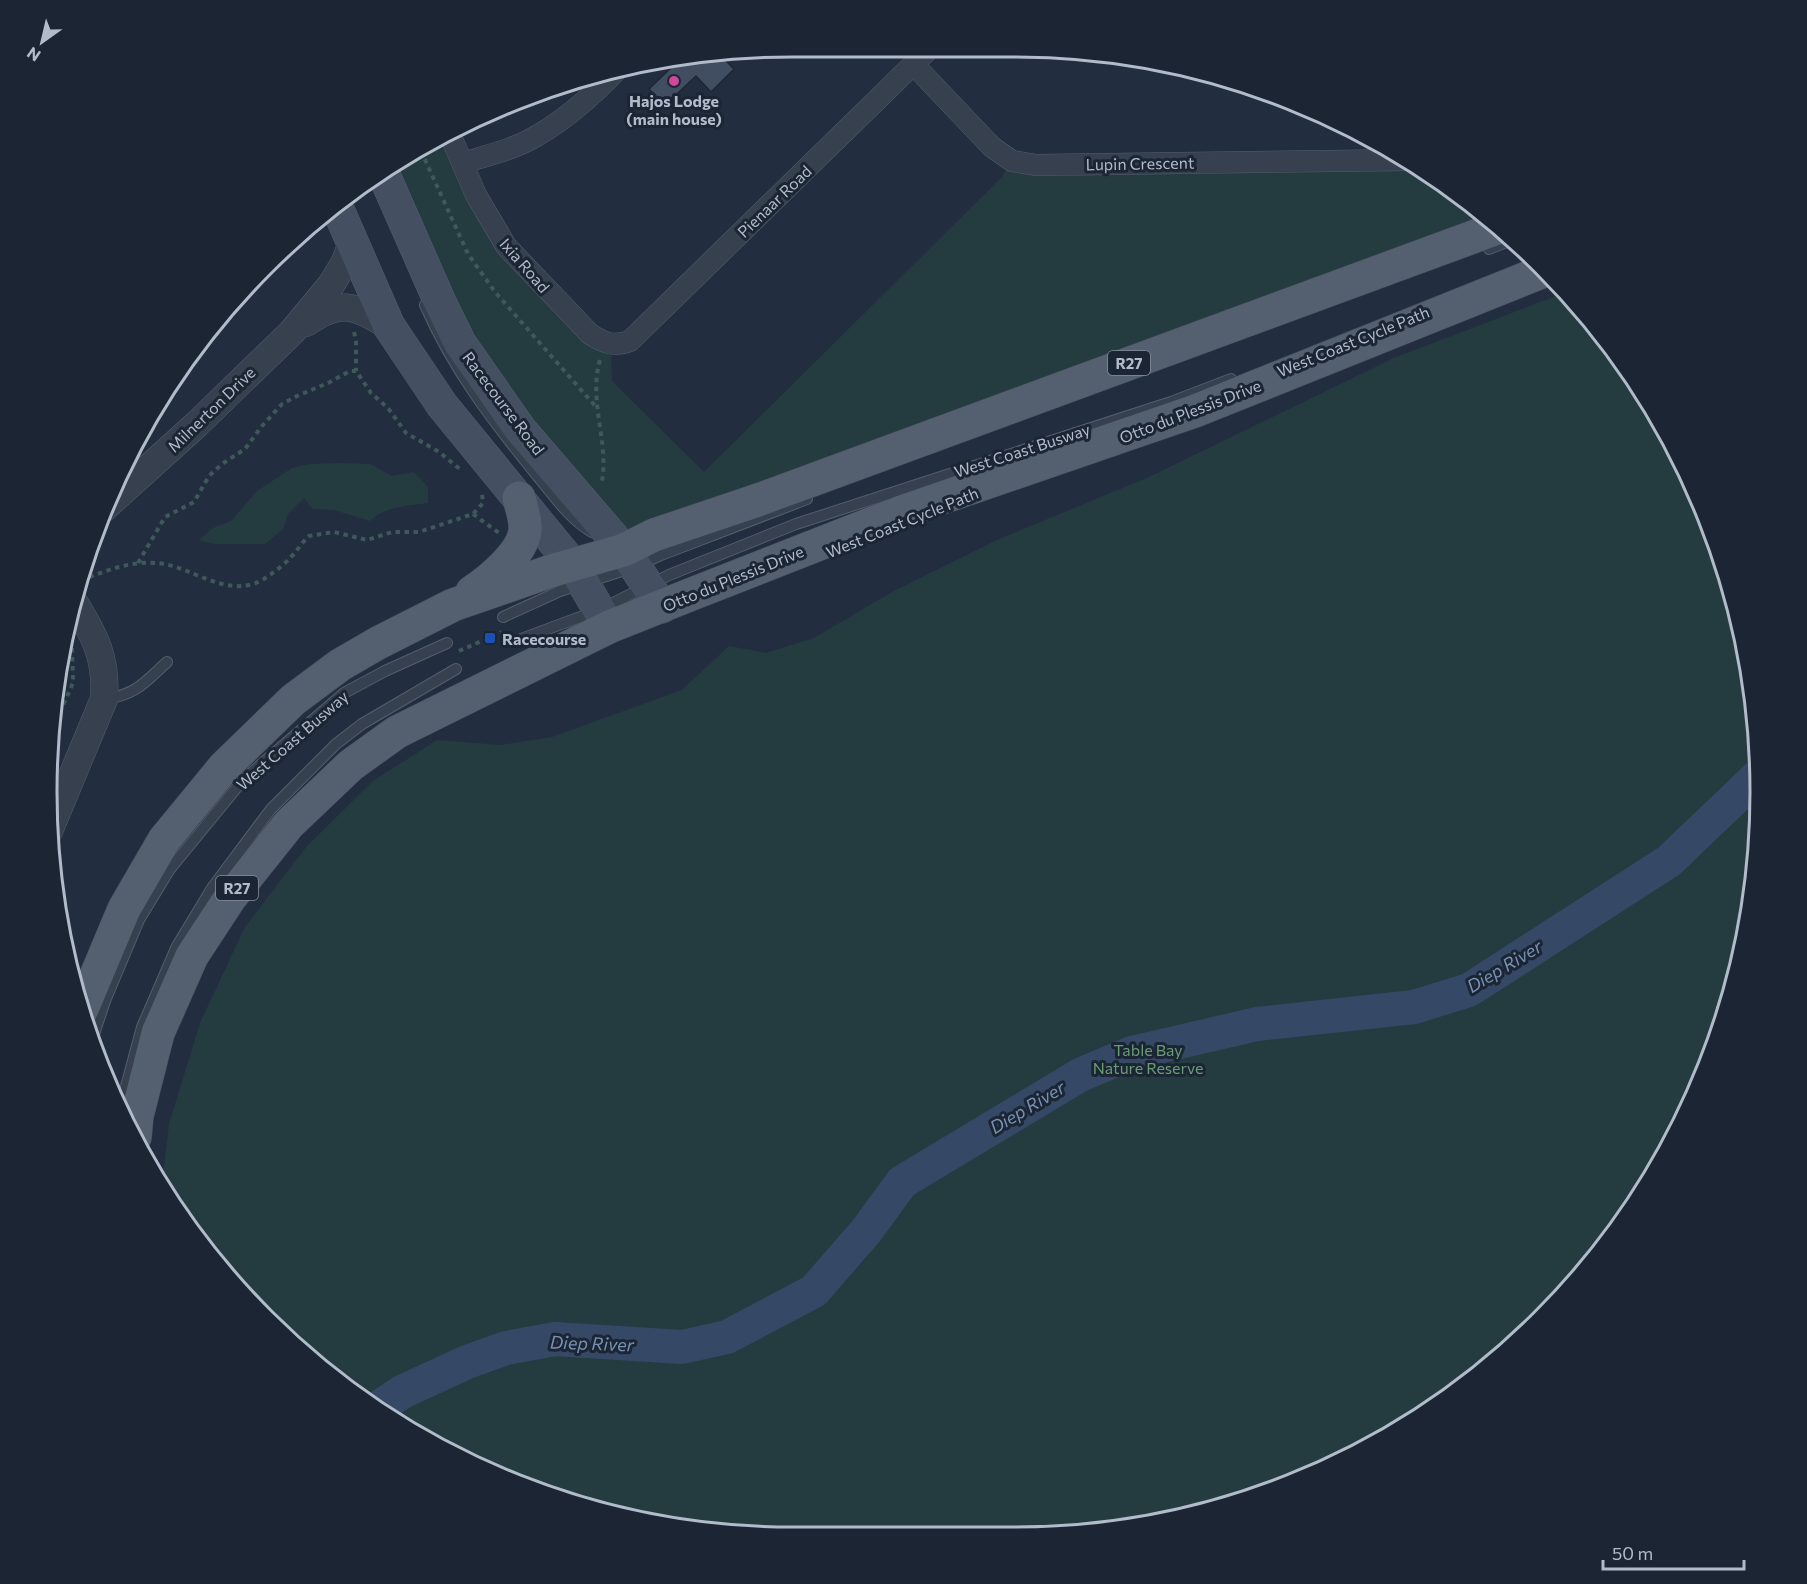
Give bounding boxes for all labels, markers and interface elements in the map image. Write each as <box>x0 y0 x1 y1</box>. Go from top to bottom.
north arrow <box>12 12 72 72</box>
text: N <box>23 44 44 66</box>
marker: Hajos Lodge (main house) <box>667 74 681 88</box>
place label: Hajos Lodge (main house) <box>626 91 722 128</box>
street label: Lupin Crescent <box>1085 153 1195 173</box>
street label: Pienaar Road <box>733 161 815 241</box>
street label: Ixia Road <box>496 234 554 296</box>
street label: West Coast Cycle Path <box>1274 302 1432 380</box>
street label: Racecourse Road <box>459 348 549 458</box>
road number: R27 <box>1108 351 1150 375</box>
street label: Milnerton Drive <box>163 362 259 456</box>
street label: Otto du Plessis Drive <box>1117 375 1263 447</box>
street label: West Coast Busway <box>952 419 1092 481</box>
street label: West Coast Cycle Path <box>823 483 981 561</box>
street label: Otto du Plessis Drive <box>660 541 806 615</box>
place label: Racecourse <box>502 629 586 648</box>
marker: Racecourse <box>483 631 497 645</box>
street label: West Coast Busway <box>232 686 352 794</box>
road number: R27 <box>216 876 258 900</box>
water label: Diep River <box>1462 935 1546 997</box>
park label: Table Bay Nature Reserve <box>1093 1040 1203 1077</box>
water label: Diep River <box>985 1076 1069 1138</box>
water label: Diep River <box>550 1331 635 1355</box>
scale bar <box>1603 1533 1744 1571</box>
text: 50 m <box>1612 1542 1653 1564</box>

